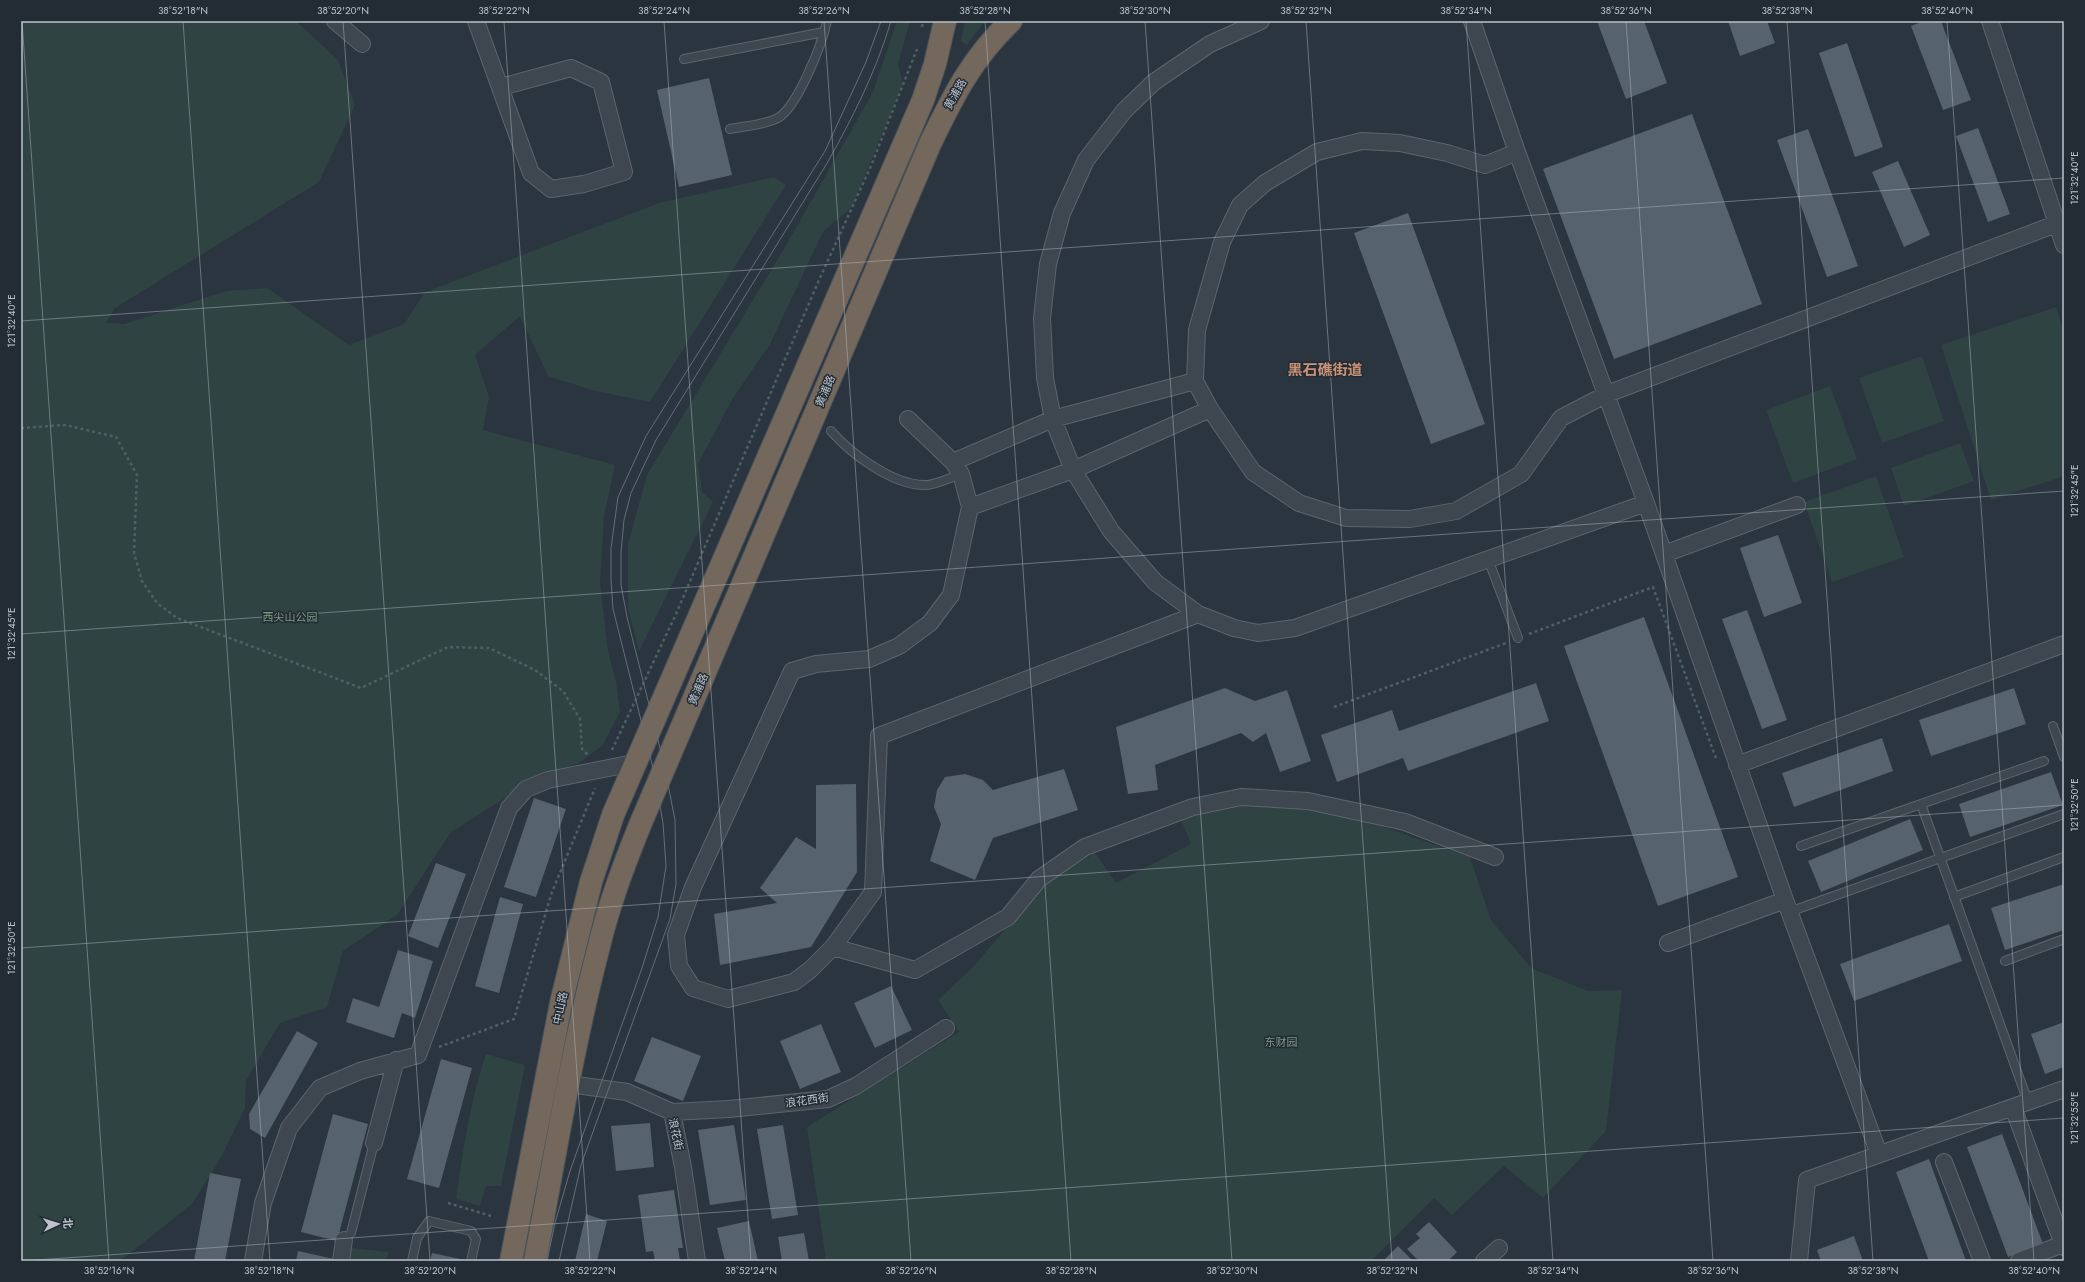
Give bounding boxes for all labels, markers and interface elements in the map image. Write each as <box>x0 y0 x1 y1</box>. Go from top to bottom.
text: 38°52'18"N <box>158 3 208 18</box>
text: 38°52'20"N <box>317 3 369 18</box>
text: 38°52'22"N <box>478 3 530 18</box>
text: 38°52'24"N <box>638 3 690 18</box>
text: 38°52'26"N <box>798 3 850 18</box>
text: 38°52'28"N <box>959 3 1011 18</box>
text: 38°52'30"N <box>1119 3 1171 18</box>
text: 38°52'32"N <box>1280 3 1332 18</box>
text: 38°52'34"N <box>1440 3 1492 18</box>
text: 38°52'36"N <box>1600 3 1652 18</box>
text: 38°52'38"N <box>1761 3 1813 18</box>
text: 38°52'40"N <box>1921 3 1973 18</box>
street label: 黄浦路 <box>940 76 970 112</box>
text: 121°32'40"E <box>2067 151 2082 205</box>
text: 121°32'40"E <box>4 294 19 348</box>
district label: 黑石礁街道 <box>1287 359 1363 381</box>
street label: 黄浦路 <box>811 373 839 409</box>
text: 121°32'45"E <box>2067 464 2082 518</box>
text: 121°32'45"E <box>4 607 19 661</box>
park label: 西尖山公园 <box>263 609 318 625</box>
street label: 黄浦路 <box>684 671 712 707</box>
text: 121°32'50"E <box>2067 778 2082 832</box>
text: 121°32'50"E <box>4 921 19 975</box>
street label: 中山路 <box>549 990 571 1026</box>
park label: 东财园 <box>1265 1034 1298 1050</box>
street label: 浪花西街 <box>784 1089 830 1111</box>
text: 121°32'55"E <box>2067 1092 2082 1144</box>
street label: 浪花街 <box>665 1116 687 1152</box>
north arrow <box>38 1204 78 1244</box>
text: 北 <box>60 1217 76 1229</box>
text: 38°52'16"N <box>84 1263 134 1278</box>
text: 38°52'18"N <box>244 1263 294 1278</box>
text: 38°52'20"N <box>404 1263 456 1278</box>
text: 38°52'22"N <box>564 1263 616 1278</box>
text: 38°52'24"N <box>725 1263 777 1278</box>
text: 38°52'26"N <box>885 1263 937 1278</box>
text: 38°52'28"N <box>1045 1263 1097 1278</box>
text: 38°52'30"N <box>1206 1263 1258 1278</box>
text: 38°52'32"N <box>1366 1263 1418 1278</box>
text: 38°52'34"N <box>1527 1263 1579 1278</box>
text: 38°52'36"N <box>1687 1263 1739 1278</box>
text: 38°52'38"N <box>1847 1263 1899 1278</box>
text: 38°52'40"N <box>2008 1263 2060 1278</box>

